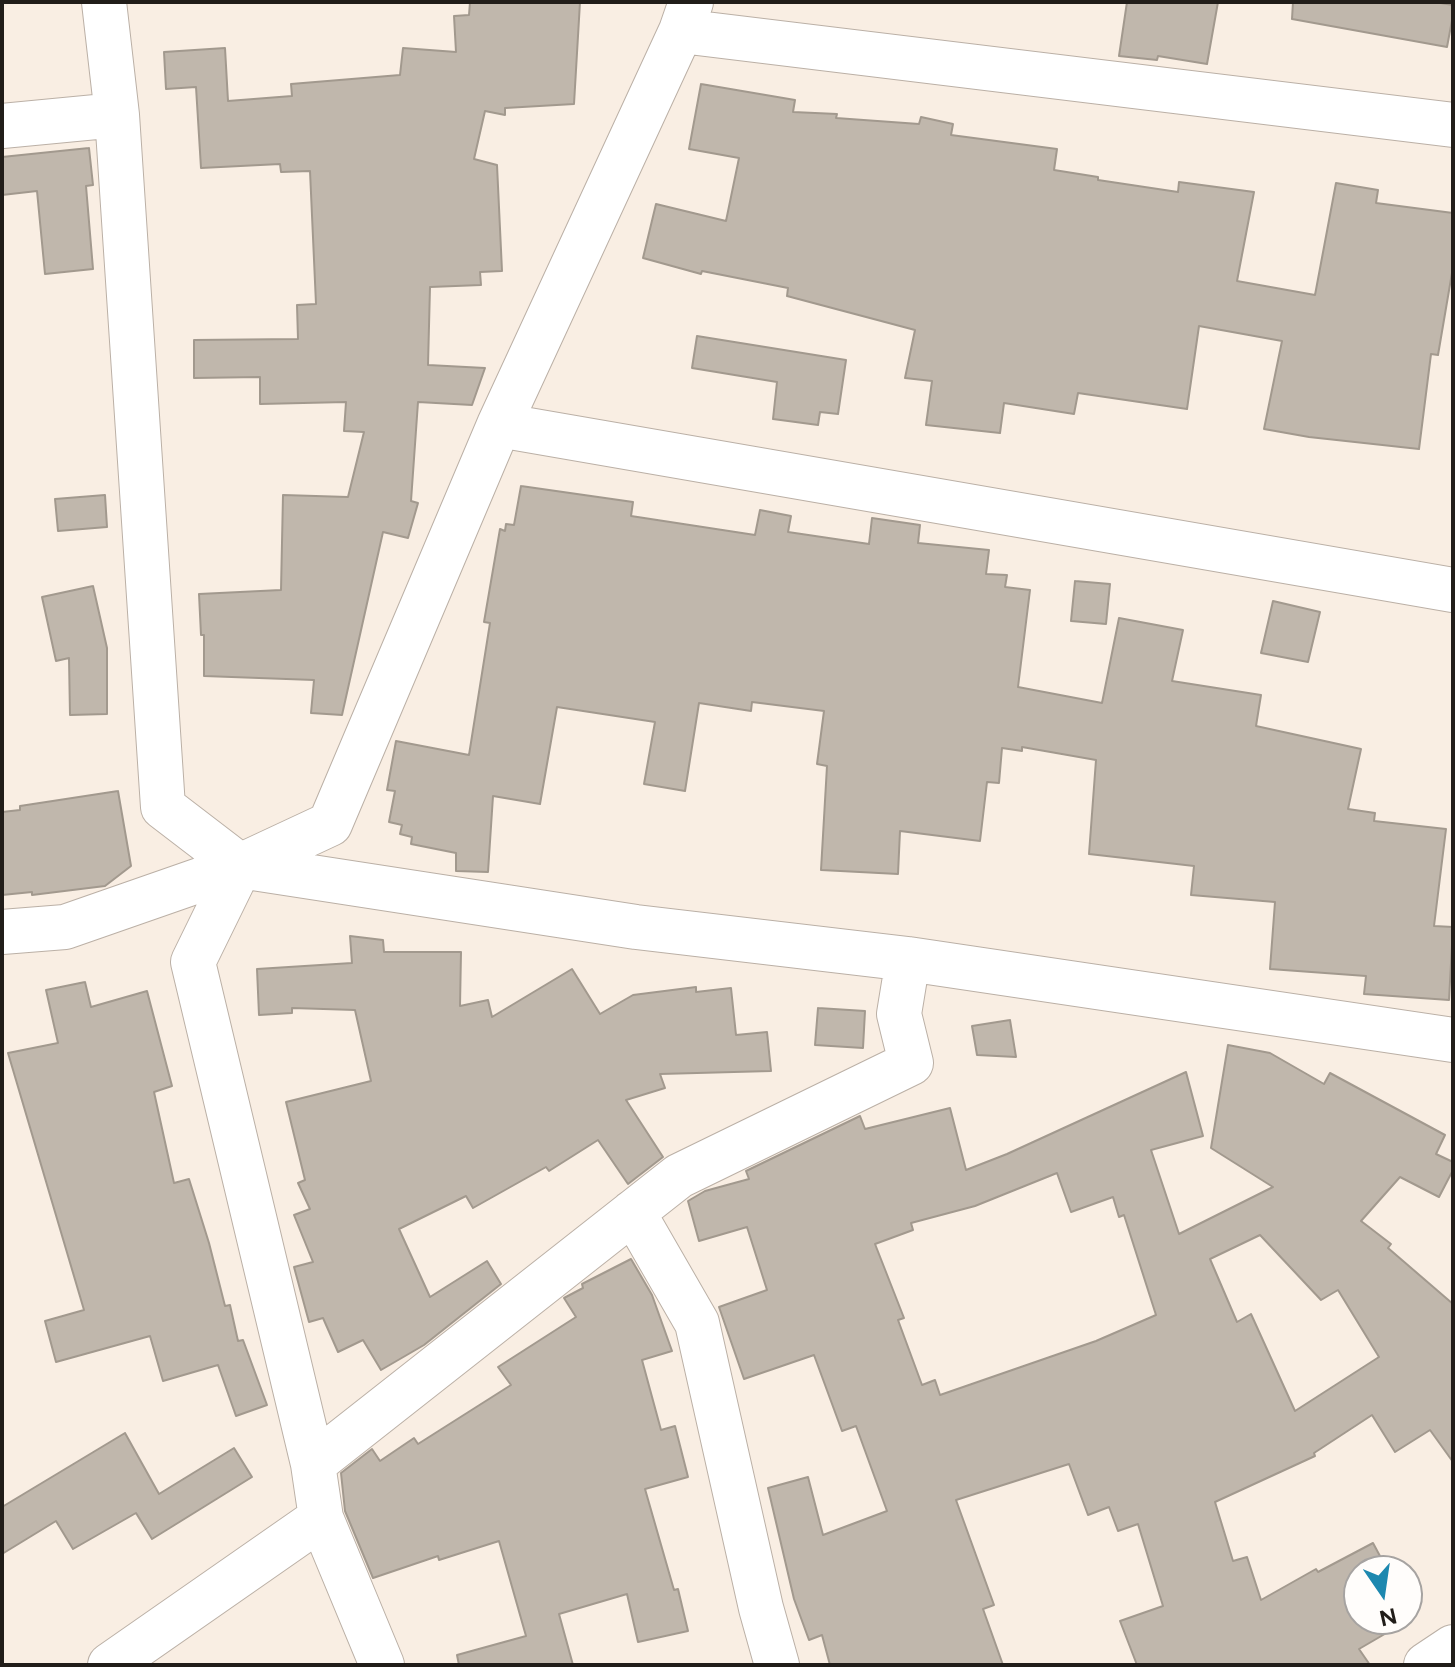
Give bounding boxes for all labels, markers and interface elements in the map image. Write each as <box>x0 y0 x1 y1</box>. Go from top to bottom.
north arrow <box>1343 1555 1423 1635</box>
text: N <box>1377 1602 1399 1632</box>

